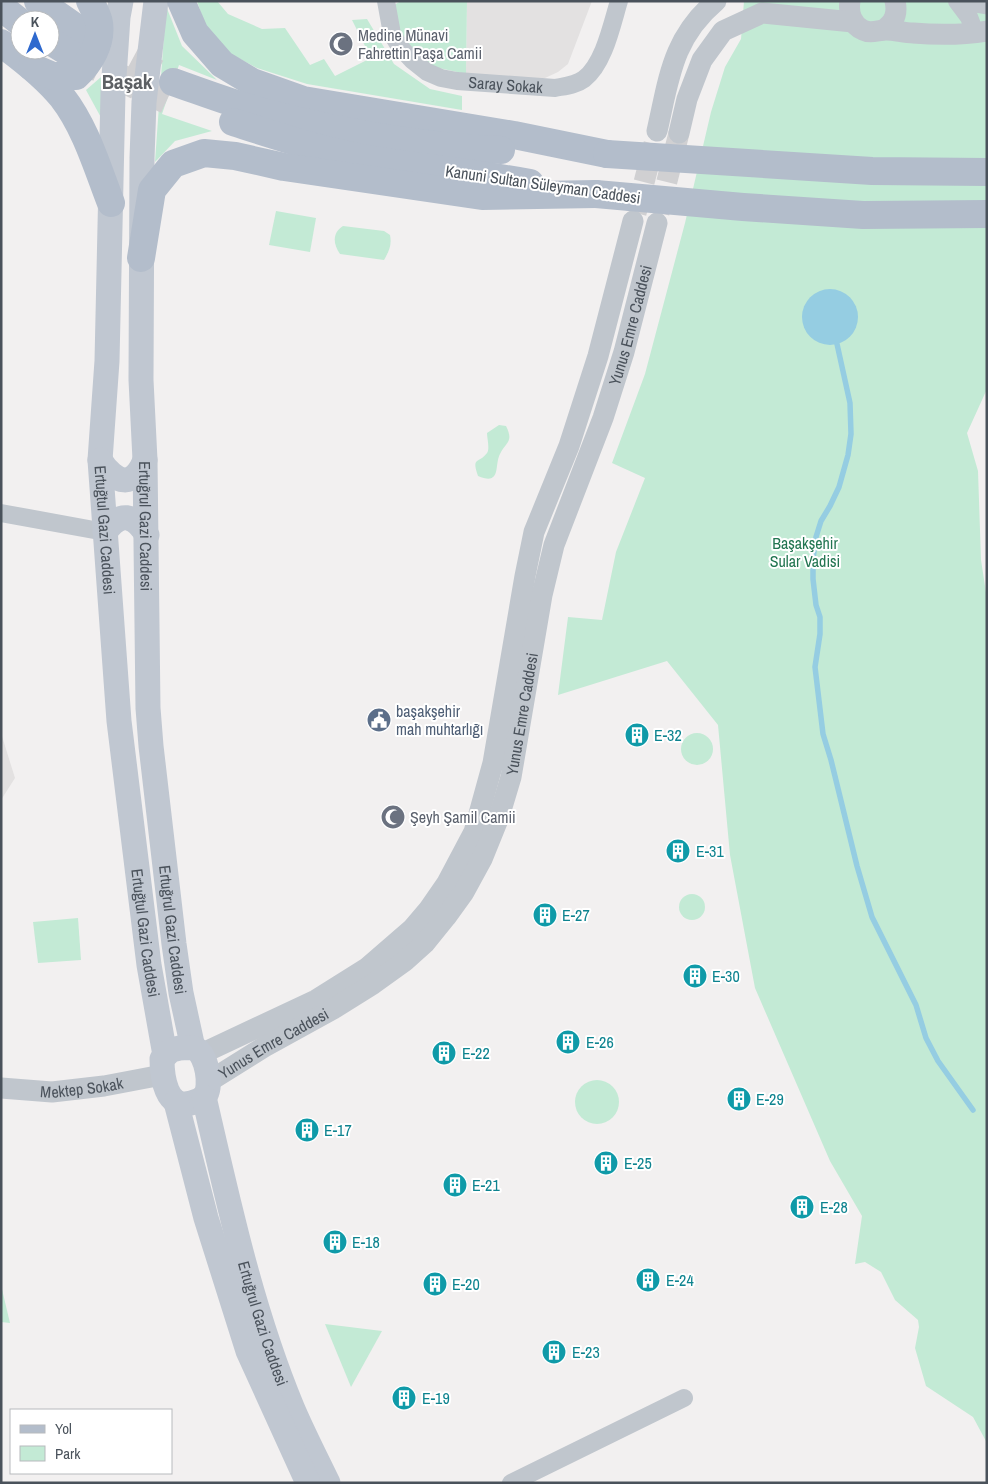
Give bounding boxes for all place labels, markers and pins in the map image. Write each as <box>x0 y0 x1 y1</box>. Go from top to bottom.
place label: Medine Münavi Fahrettin Paşa Camii <box>358 24 482 64</box>
mosque icon: Medine Münavi Fahrettin Paşa Camii <box>328 31 354 57</box>
place label: başakşehir mah muhtarlığı <box>396 700 484 740</box>
public building icon: başakşehir mah muhtarlığı <box>366 707 392 733</box>
building icon: E-32 <box>624 722 650 748</box>
place label: E-32 <box>654 724 682 746</box>
mosque icon: Şeyh Şamil Camii <box>380 804 406 830</box>
place label: Şeyh Şamil Camii <box>410 806 516 828</box>
building icon: E-31 <box>665 838 691 864</box>
place label: E-31 <box>696 840 724 862</box>
building icon: E-27 <box>532 902 558 928</box>
place label: E-27 <box>562 904 590 926</box>
building icon: E-30 <box>682 963 708 989</box>
place label: E-30 <box>712 965 740 987</box>
building icon: E-26 <box>555 1029 581 1055</box>
place label: E-26 <box>586 1031 614 1053</box>
building icon: E-22 <box>431 1040 457 1066</box>
place label: E-22 <box>462 1042 490 1064</box>
building icon: E-29 <box>726 1086 752 1112</box>
place label: E-29 <box>756 1088 784 1110</box>
building icon: E-17 <box>294 1117 320 1143</box>
place label: E-17 <box>324 1119 352 1141</box>
building icon: E-25 <box>593 1150 619 1176</box>
place label: E-25 <box>624 1152 652 1174</box>
building icon: E-21 <box>442 1172 468 1198</box>
place label: E-21 <box>472 1174 500 1196</box>
building icon: E-28 <box>789 1194 815 1220</box>
place label: E-28 <box>820 1196 848 1218</box>
building icon: E-18 <box>322 1229 348 1255</box>
place label: E-18 <box>352 1231 380 1253</box>
building icon: E-24 <box>635 1267 661 1293</box>
place label: E-24 <box>666 1269 694 1291</box>
building icon: E-20 <box>422 1271 448 1297</box>
place label: E-20 <box>452 1273 480 1295</box>
building icon: E-23 <box>541 1339 567 1365</box>
place label: E-23 <box>572 1341 600 1363</box>
building icon: E-19 <box>391 1385 417 1411</box>
place label: E-19 <box>422 1387 450 1409</box>

